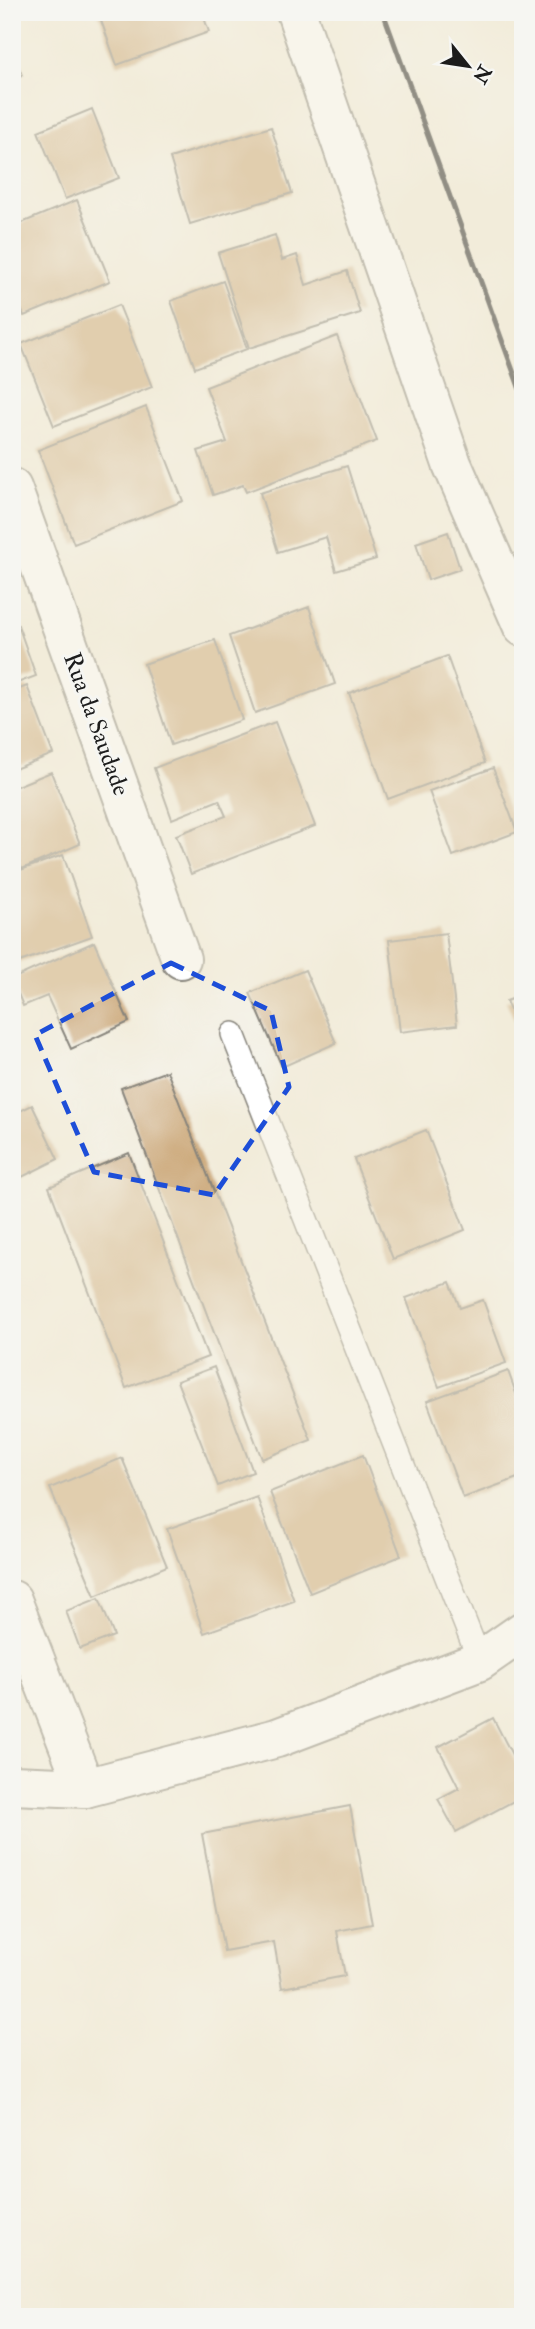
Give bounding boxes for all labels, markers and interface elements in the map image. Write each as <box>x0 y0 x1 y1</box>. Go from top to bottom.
north arrow <box>434 32 504 102</box>
text: N <box>467 60 497 88</box>
street label: Rua da Saudade <box>56 648 137 800</box>

